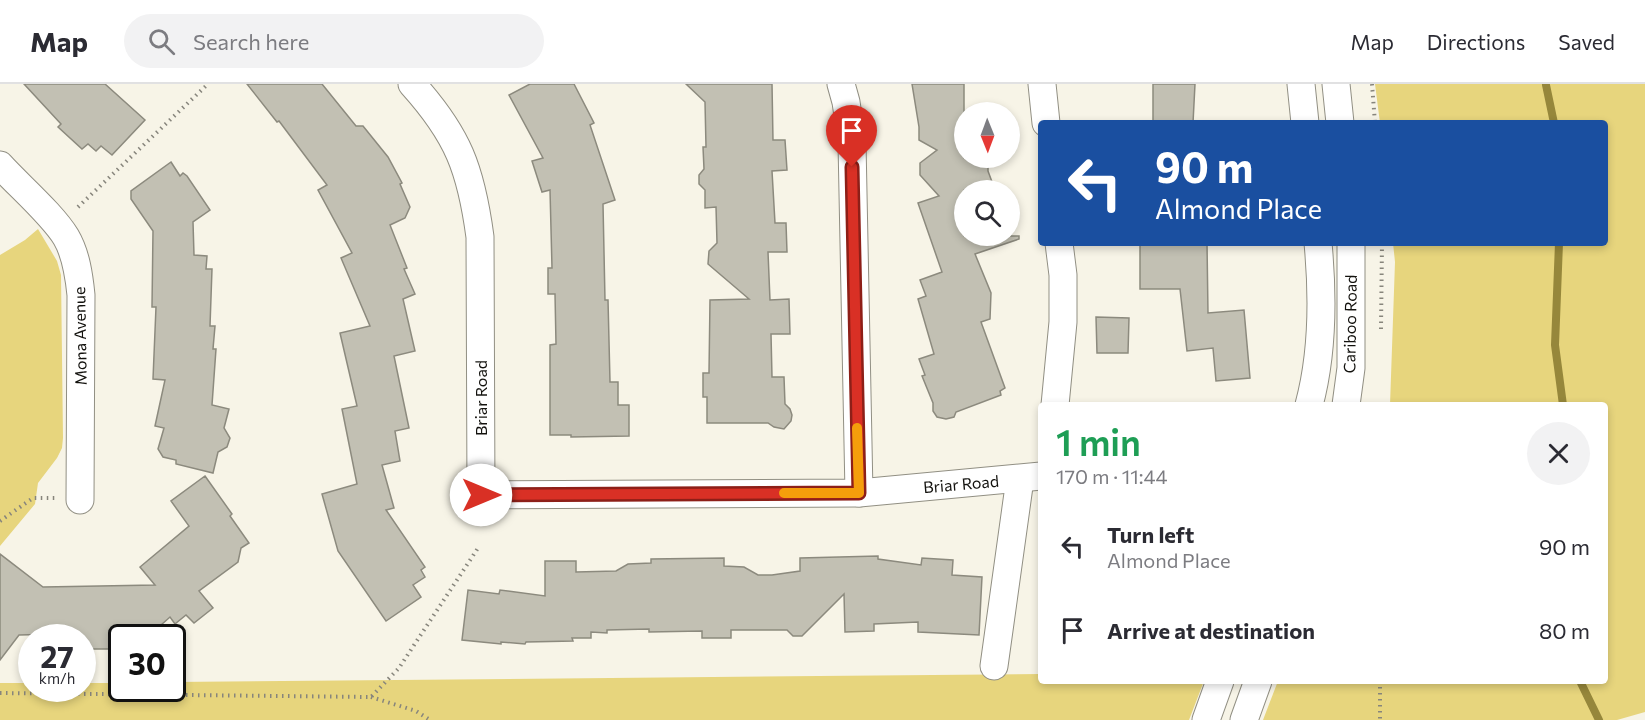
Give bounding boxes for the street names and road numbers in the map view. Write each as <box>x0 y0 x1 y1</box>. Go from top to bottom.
street label: Cariboo Road <box>1339 274 1360 374</box>
street label: Mona Avenue <box>69 286 90 386</box>
street label: Briar Road <box>471 360 490 436</box>
street label: Briar Road <box>922 471 1000 496</box>

